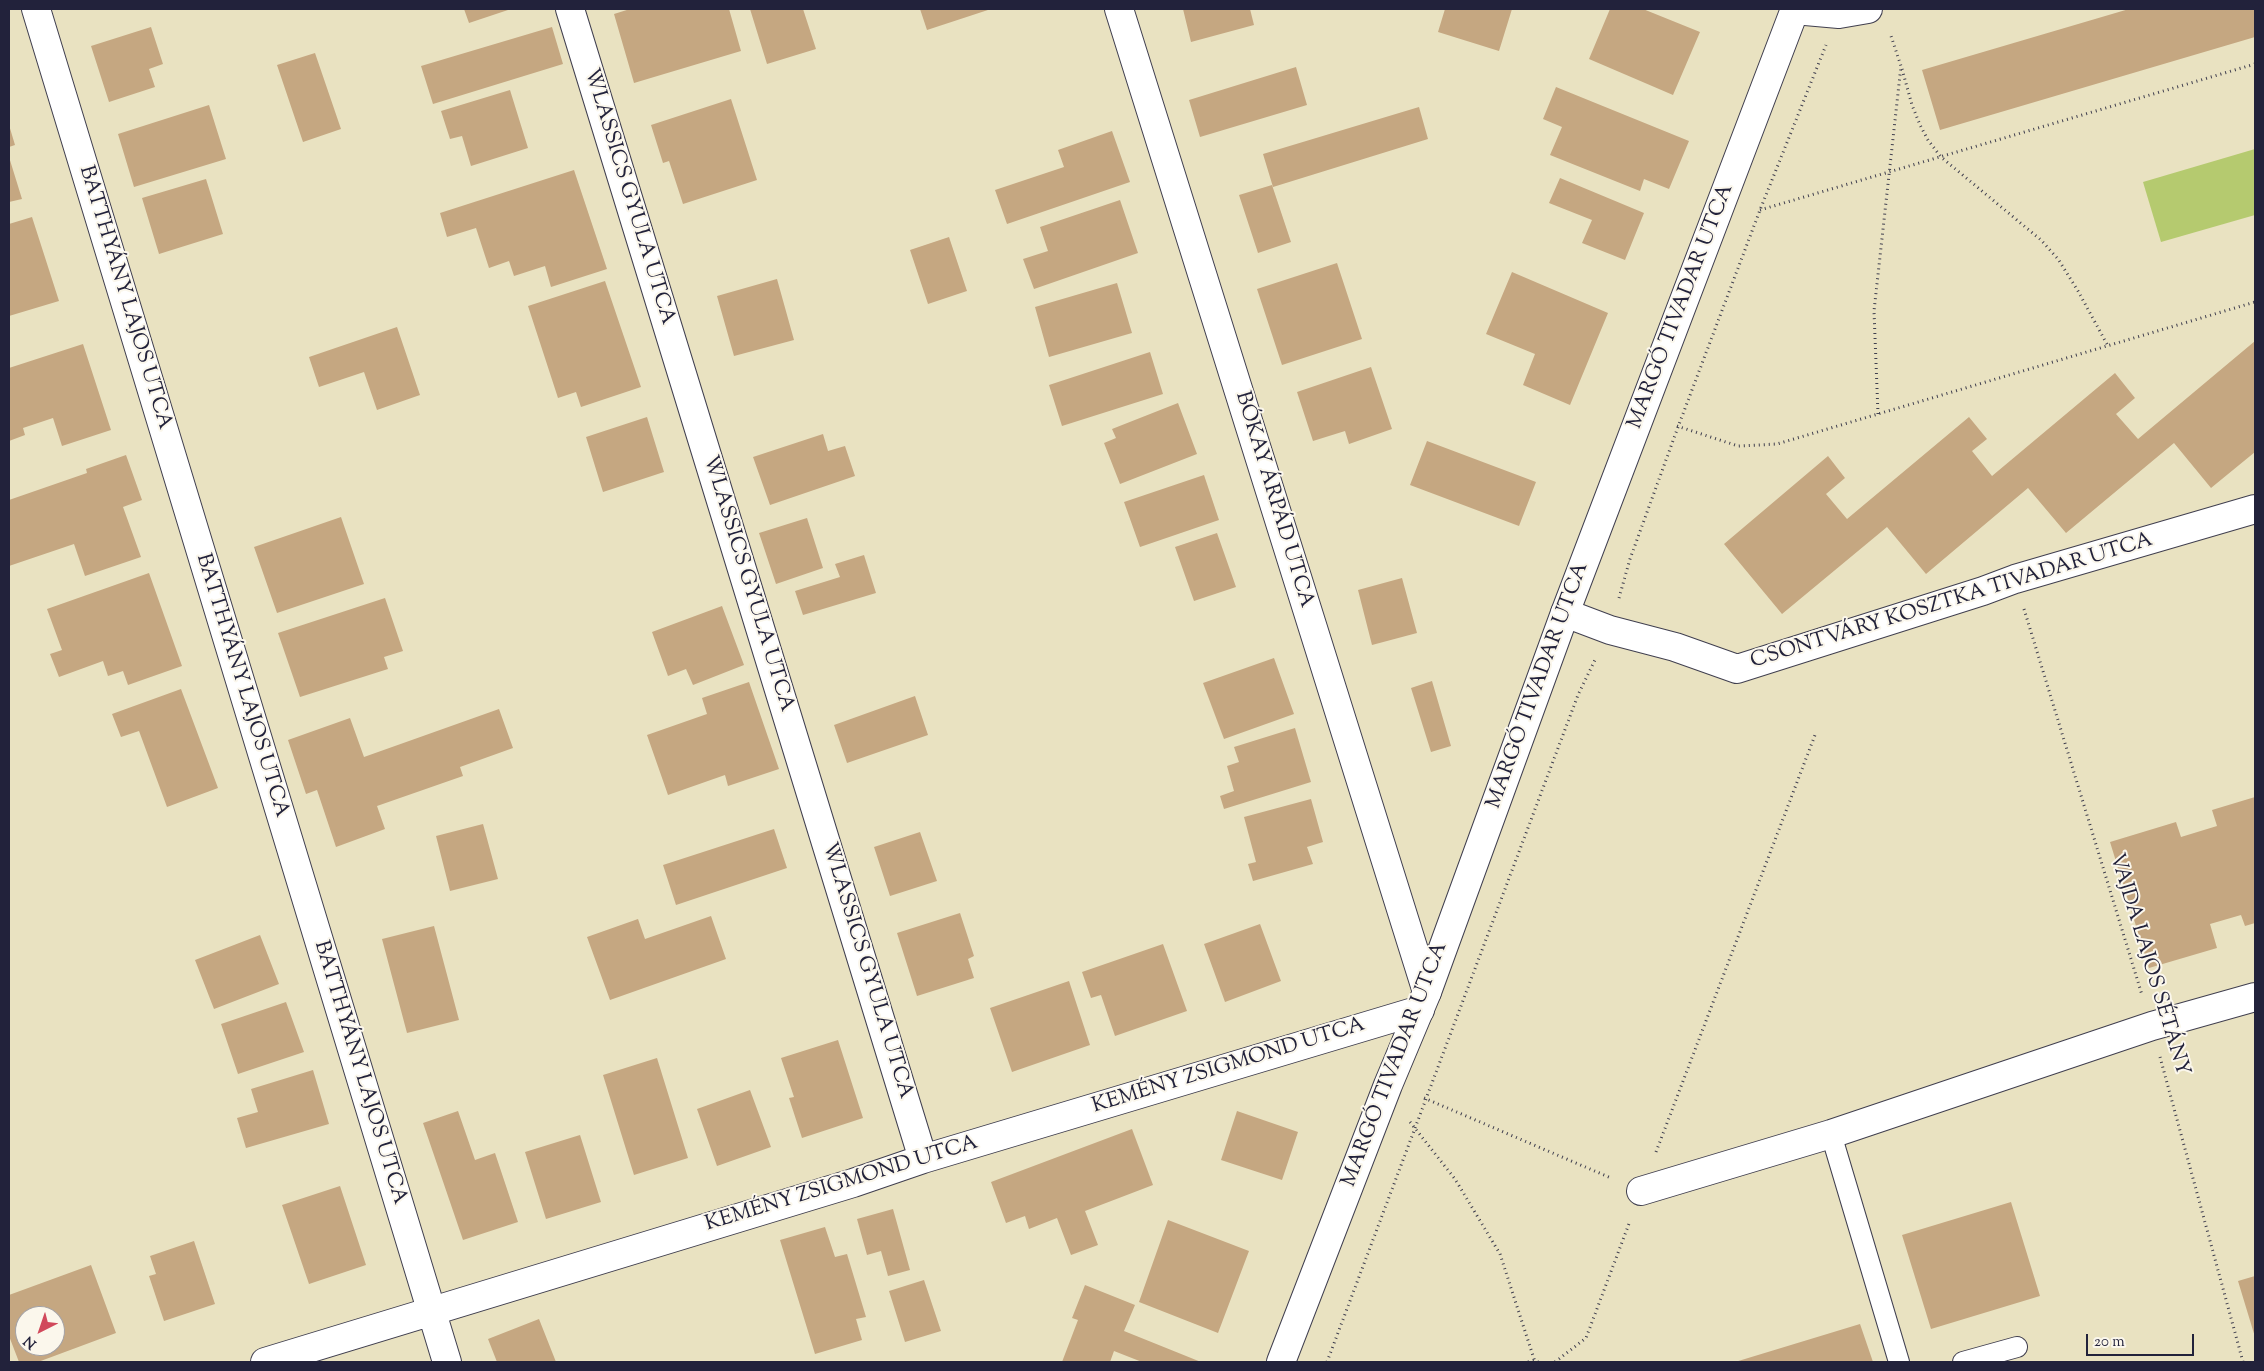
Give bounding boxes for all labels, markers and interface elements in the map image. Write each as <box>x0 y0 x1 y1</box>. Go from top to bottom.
street label: WLASSICS GYULA UTCA <box>577 66 679 328</box>
street label: BATTHYÁNY LAJOS UTCA <box>72 163 176 433</box>
street label: MARGÓ TIVADAR UTCA <box>1624 181 1740 433</box>
street label: BÓKAY ÁRPÁD UTCA <box>1228 389 1318 611</box>
street label: WLASSICS GYULA UTCA <box>696 453 798 715</box>
street label: CSONTVÁRY KOSZTKA TIVADAR UTCA <box>1748 529 2156 675</box>
street label: BATTHYÁNY LAJOS UTCA <box>189 551 293 821</box>
street label: MARGÓ TIVADAR UTCA <box>1483 559 1595 813</box>
street label: WLASSICS GYULA UTCA <box>815 840 917 1102</box>
street label: VAJDA LAJOS SÉTÁNY <box>2102 851 2194 1079</box>
street label: BATTHYÁNY LAJOS UTCA <box>307 938 411 1208</box>
street label: MARGÓ TIVADAR UTCA <box>1338 939 1454 1191</box>
street label: KEMÉNY ZSIGMOND UTCA <box>1090 1013 1368 1121</box>
street label: KEMÉNY ZSIGMOND UTCA <box>703 1131 981 1239</box>
north arrow <box>15 1306 65 1356</box>
scale bar <box>2089 1324 2196 1356</box>
text: N <box>20 1330 42 1353</box>
text: 20 m <box>2094 1332 2125 1353</box>

